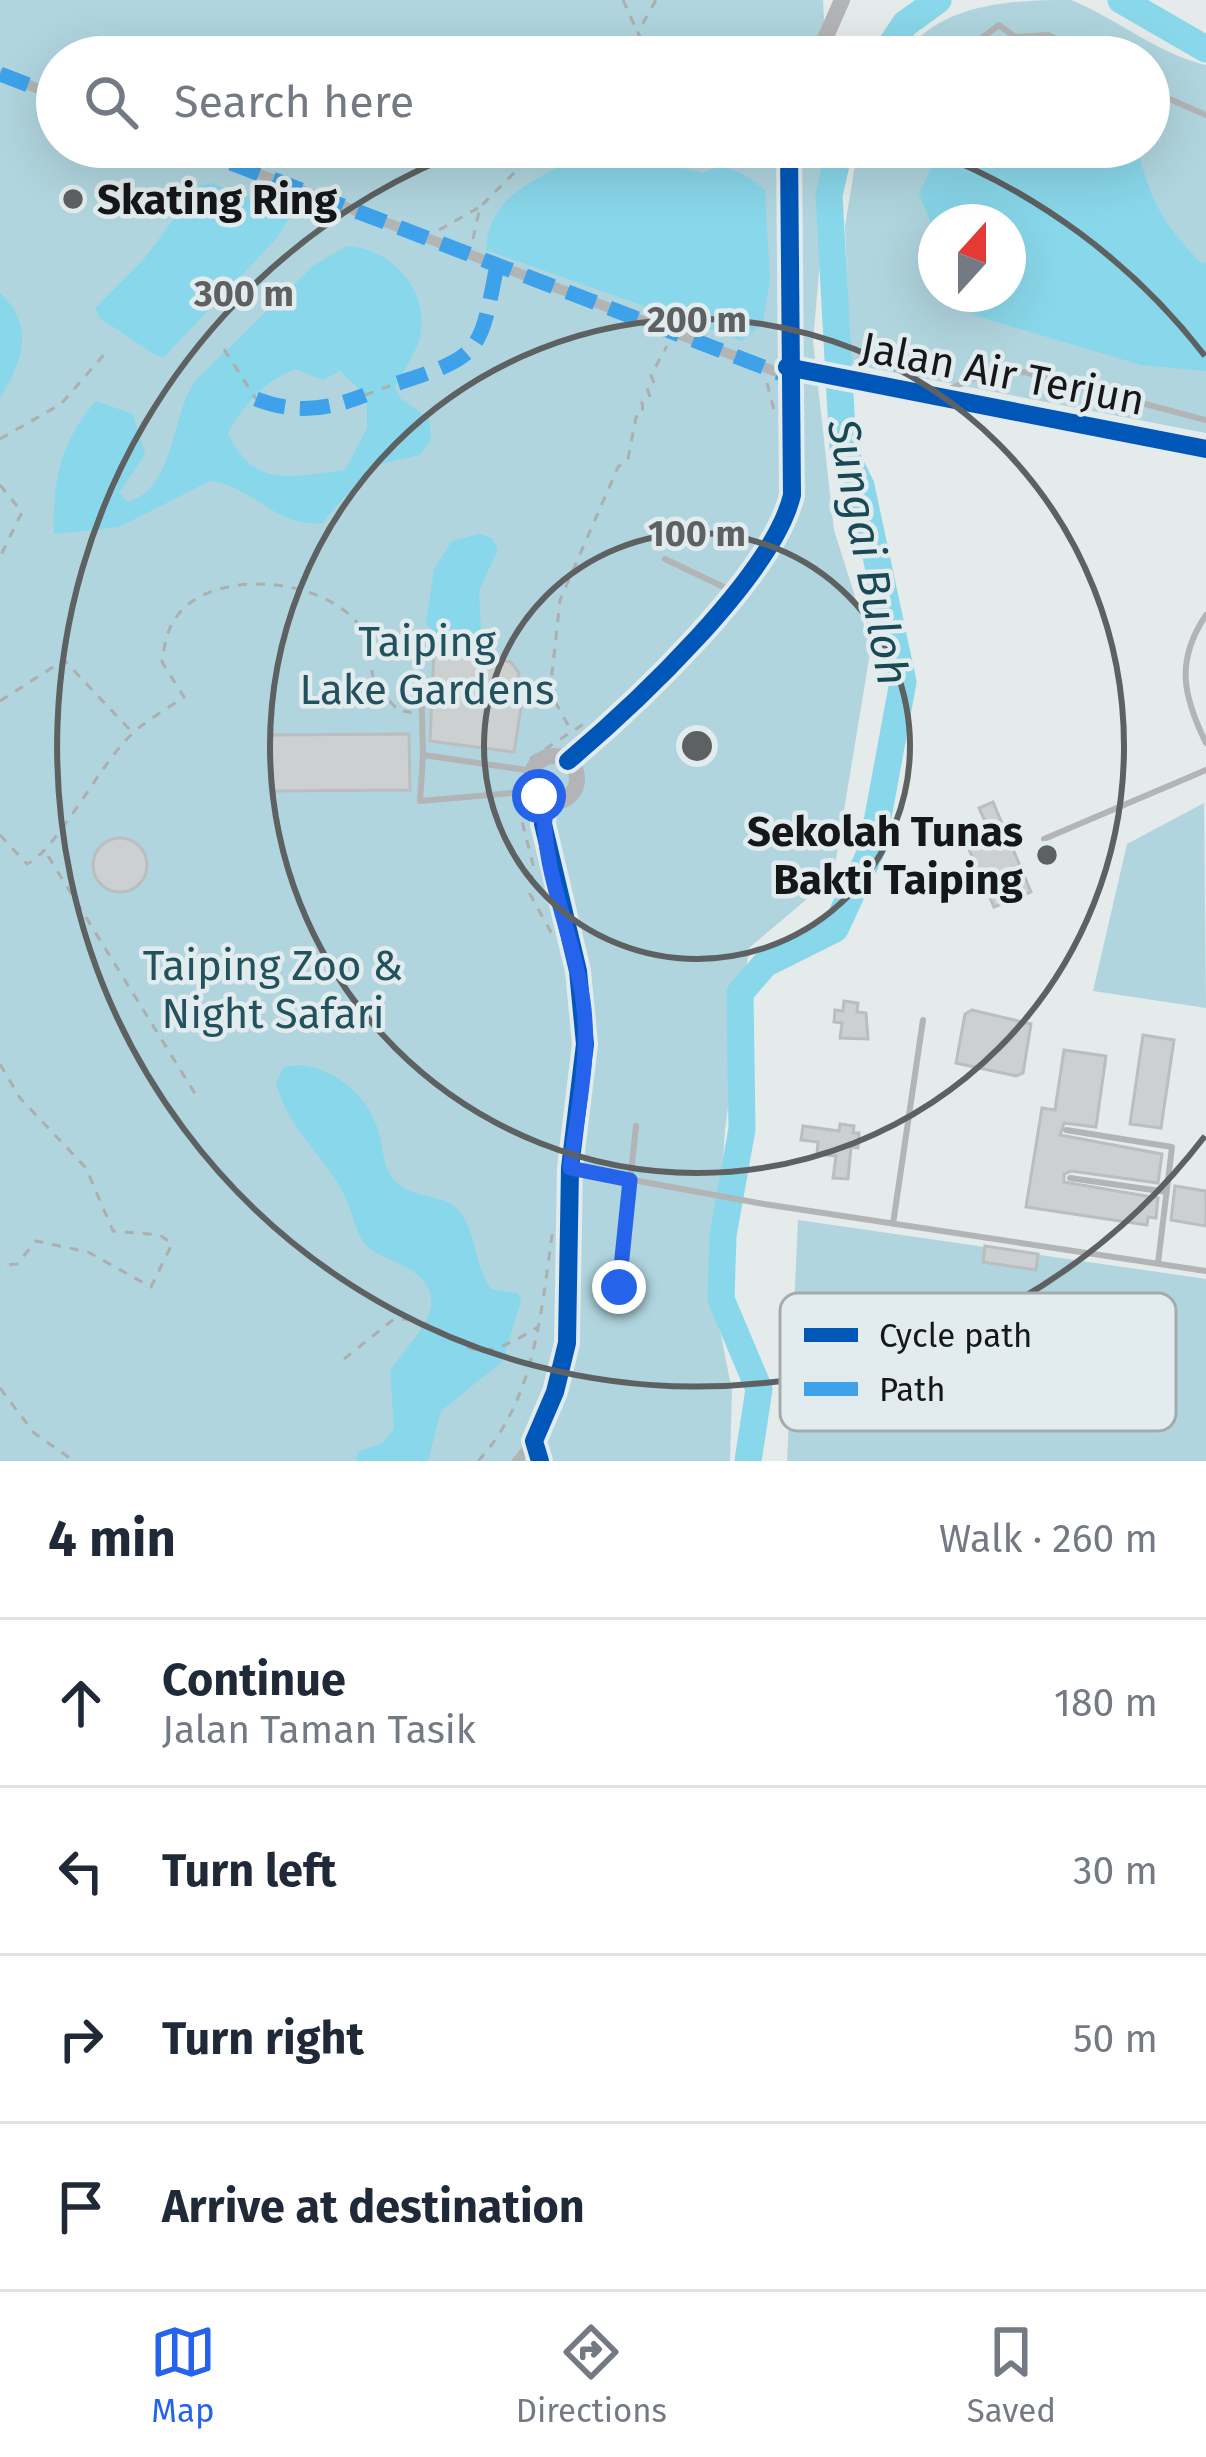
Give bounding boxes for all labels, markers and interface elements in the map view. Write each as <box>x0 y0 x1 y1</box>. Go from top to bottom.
search box <box>36 36 1170 168</box>
icon: search <box>78 69 144 135</box>
text: Search here <box>174 75 414 129</box>
place label: Skating Ring <box>97 175 338 225</box>
marker: Skating Ring <box>60 186 86 212</box>
north arrow <box>918 204 1026 312</box>
text: 300 m <box>193 272 294 316</box>
text: 200 m <box>647 298 747 342</box>
street label: Jalan Air Terjun <box>857 322 1149 426</box>
water label: Sungai Buloh <box>816 413 920 690</box>
text: 100 m <box>648 512 746 556</box>
park label: Taiping Lake Gardens <box>299 617 555 715</box>
centre of rings <box>676 725 718 767</box>
route start <box>512 769 566 823</box>
place label: Sekolah Tunas Bakti Taiping <box>747 807 1024 905</box>
marker: Sekolah Tunas Bakti Taiping <box>1034 842 1060 868</box>
park label: Taiping Zoo & Night Safari <box>143 941 403 1039</box>
route end <box>592 1260 646 1314</box>
legend <box>780 1293 1176 1431</box>
text: Cycle path <box>879 1316 1032 1356</box>
text: Path <box>879 1370 946 1410</box>
text: 4 min <box>48 1508 176 1570</box>
text: Walk · 260 m <box>939 1516 1158 1562</box>
text: Continue <box>162 1653 346 1707</box>
icon: ahead <box>48 1670 114 1736</box>
text: 180 m <box>1054 1680 1158 1726</box>
text: Jalan Taman Tasik <box>162 1707 476 1753</box>
icon: left <box>48 1838 114 1904</box>
text: Turn left <box>162 1844 336 1898</box>
text: 30 m <box>1073 1848 1158 1894</box>
icon: right <box>48 2006 114 2072</box>
text: Turn right <box>162 2012 364 2066</box>
text: 50 m <box>1073 2016 1158 2062</box>
icon: arrive <box>48 2174 114 2240</box>
text: Arrive at destination <box>162 2180 585 2234</box>
tab: Map <box>150 2319 216 2431</box>
tab: Directions <box>516 2319 667 2431</box>
tab: Saved <box>967 2319 1056 2431</box>

